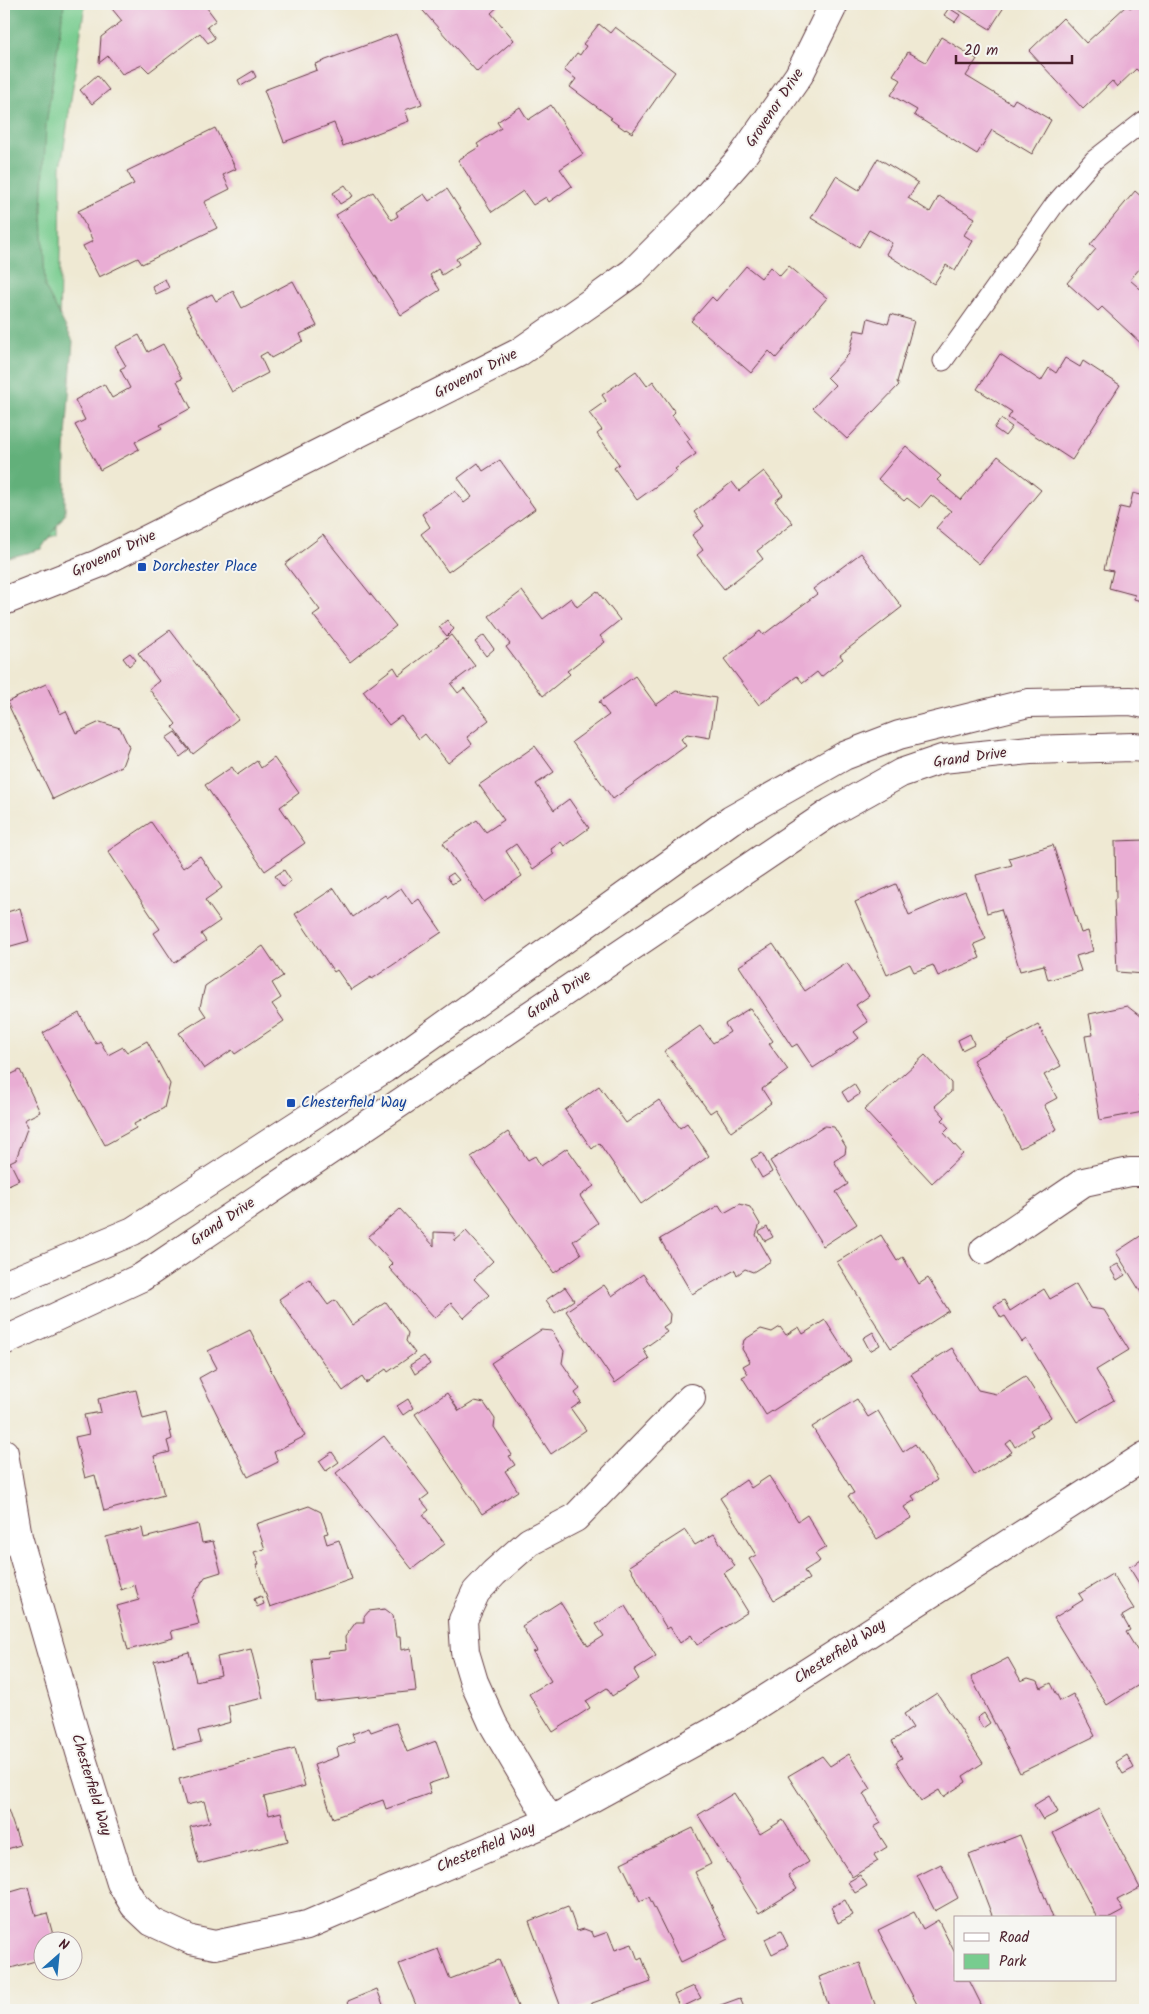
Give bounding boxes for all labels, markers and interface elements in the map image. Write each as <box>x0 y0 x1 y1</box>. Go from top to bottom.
scale bar <box>956 32 1073 64</box>
text: 20 m <box>964 39 998 63</box>
street label: Grovenor Drive <box>740 63 811 152</box>
street label: Grovenor Drive <box>430 343 522 405</box>
street label: Grovenor Drive <box>68 524 161 584</box>
place label: Dorchester Place <box>152 555 257 579</box>
marker: Dorchester Place <box>136 561 148 573</box>
street label: Grand Drive <box>932 741 1009 775</box>
street label: Grand Drive <box>522 964 597 1026</box>
place label: Chesterfield Way <box>301 1091 407 1115</box>
marker: Chesterfield Way <box>285 1097 297 1109</box>
street label: Grand Drive <box>186 1191 261 1253</box>
street label: Chesterfield Way <box>789 1613 892 1691</box>
street label: Chesterfield Way <box>64 1731 118 1840</box>
street label: Chesterfield Way <box>433 1816 540 1880</box>
legend <box>954 1916 1116 1982</box>
text: Road <box>999 1926 1030 1950</box>
north arrow <box>32 1932 82 1982</box>
text: N <box>55 1933 73 1957</box>
text: Park <box>999 1950 1027 1974</box>

